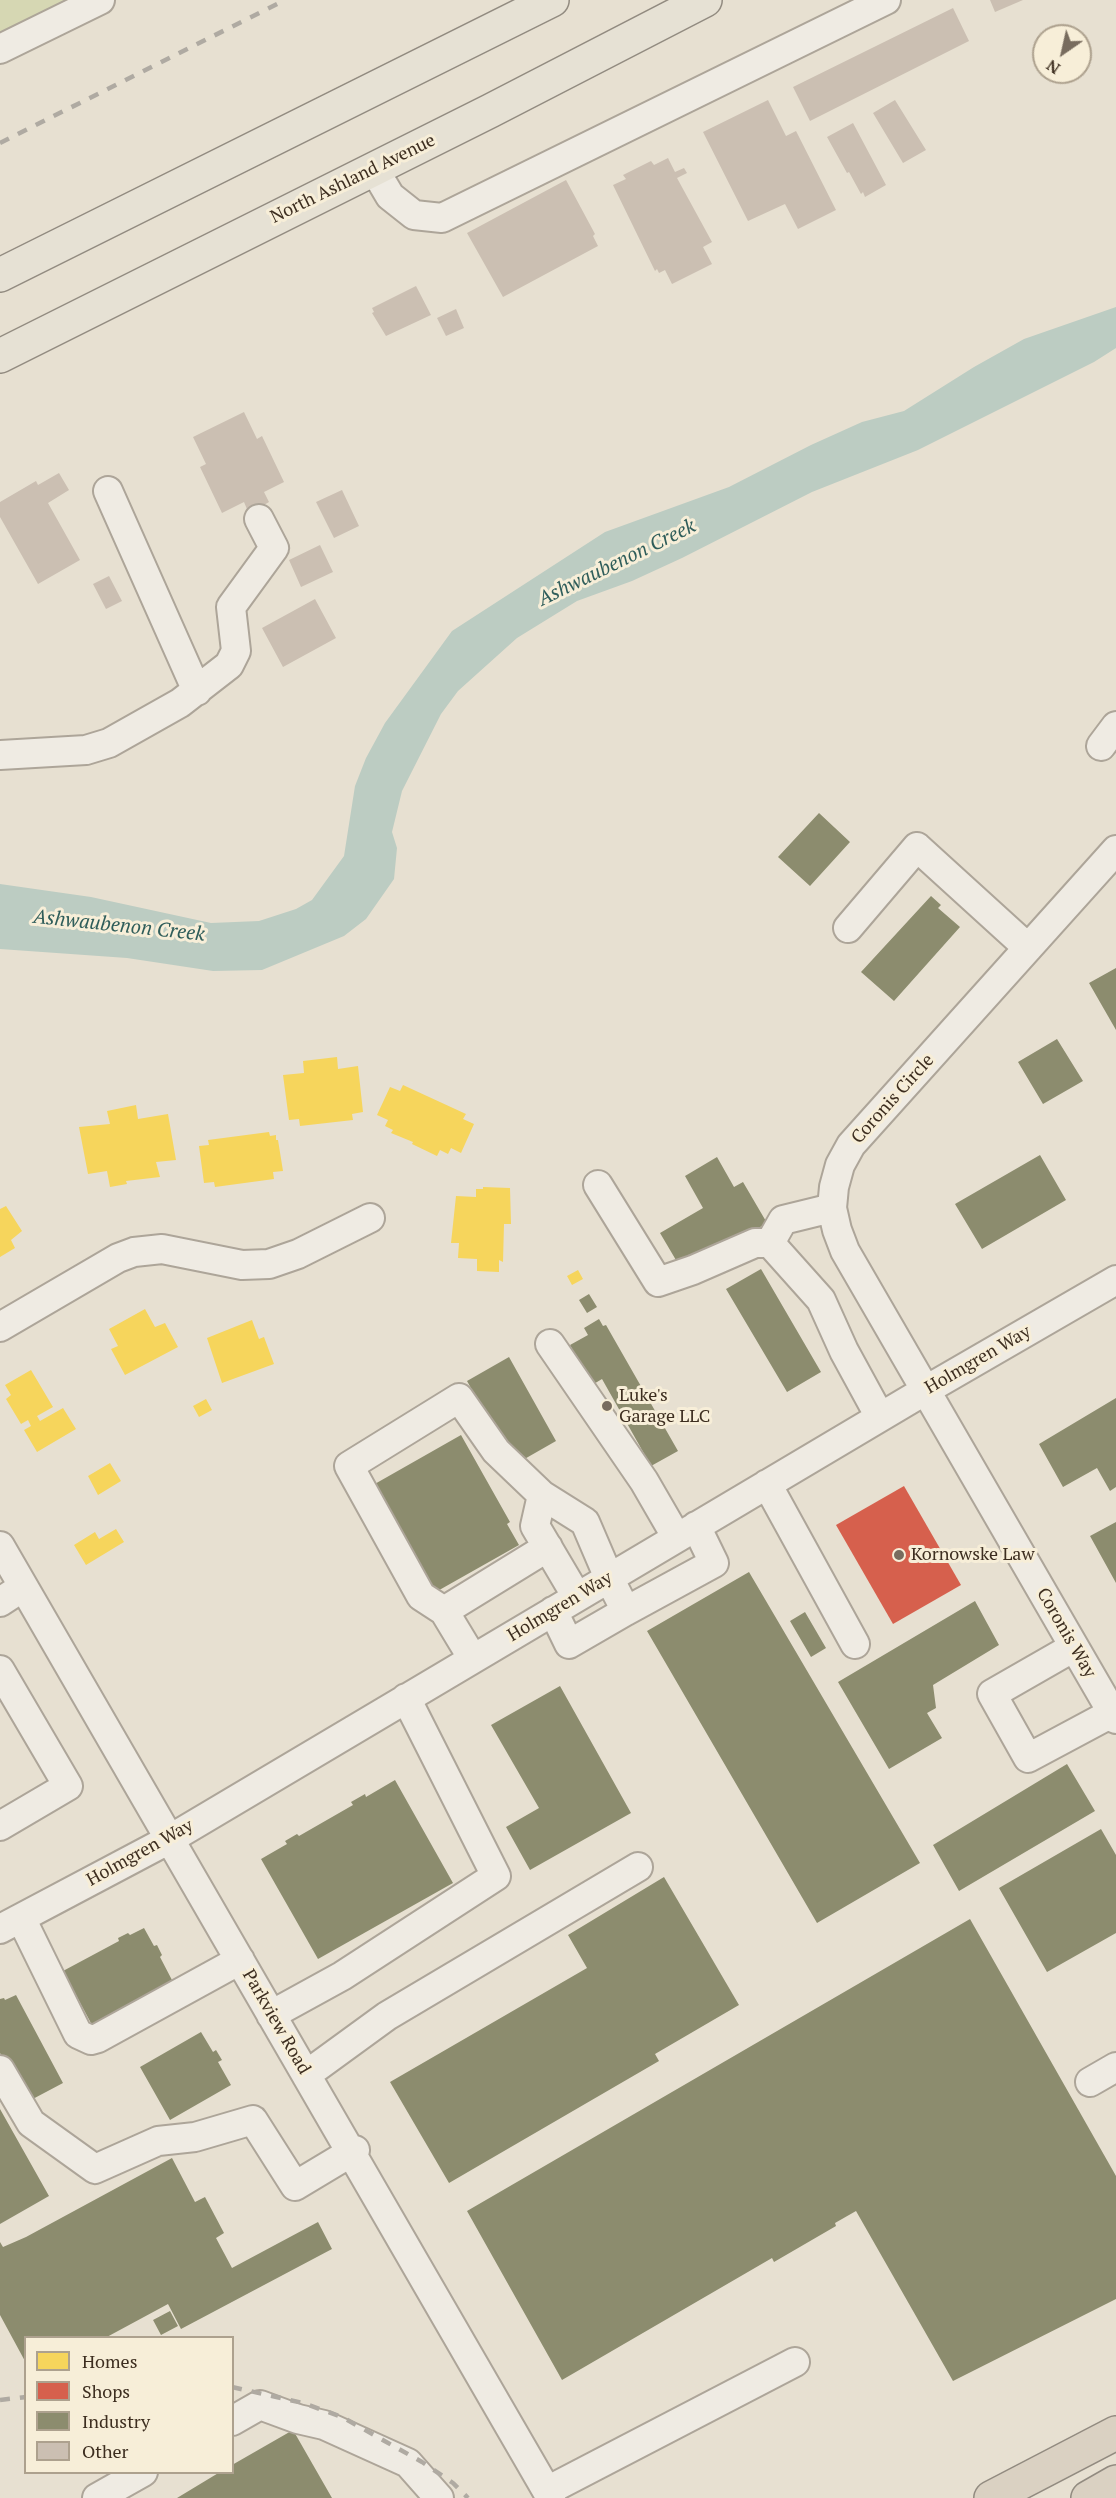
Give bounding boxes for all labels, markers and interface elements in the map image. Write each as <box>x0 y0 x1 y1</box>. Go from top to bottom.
north arrow <box>1032 24 1092 84</box>
text: N <box>1042 55 1064 80</box>
street label: North Ashland Avenue <box>267 130 439 228</box>
water label: Ashwaubenon Creek <box>534 514 700 612</box>
water label: Ashwaubenon Creek <box>32 905 206 947</box>
street label: Coronis Circle <box>847 1050 939 1148</box>
street label: Holmgren Way <box>921 1321 1035 1399</box>
place label: Luke's Garage LLC <box>619 1385 710 1428</box>
marker: Luke's Garage LLC <box>600 1399 614 1413</box>
place label: Kornowske Law <box>911 1544 1035 1566</box>
marker: Kornowske Law <box>892 1548 906 1562</box>
street label: Holmgren Way <box>504 1567 616 1647</box>
street label: Coronis Way <box>1032 1584 1100 1682</box>
street label: Holmgren Way <box>83 1815 197 1891</box>
street label: Parkview Road <box>237 1966 315 2078</box>
legend <box>24 2336 234 2474</box>
text: Homes <box>82 2349 137 2373</box>
text: Shops <box>82 2379 130 2403</box>
text: Industry <box>82 2409 150 2433</box>
text: Other <box>82 2439 129 2463</box>

